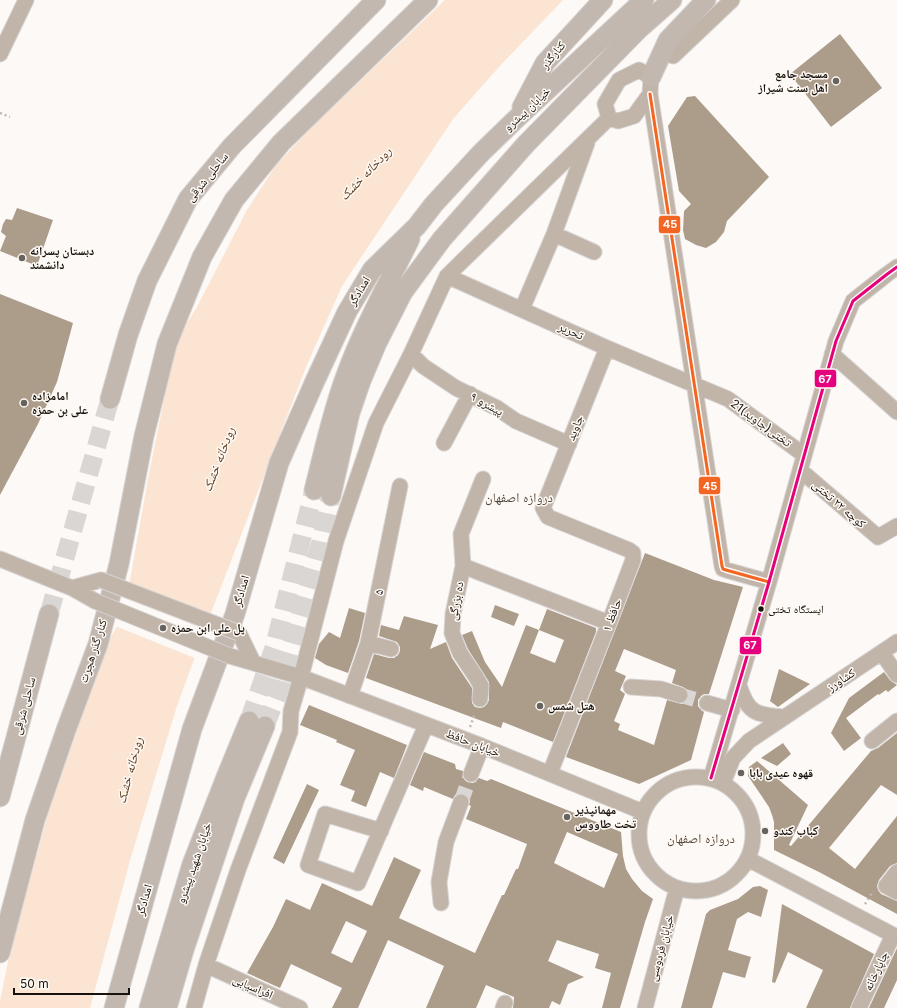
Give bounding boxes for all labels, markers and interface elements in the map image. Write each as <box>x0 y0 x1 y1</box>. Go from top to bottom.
street label: کنارگذر <box>536 38 568 72</box>
place label: مسجد جامع اهل سنت شیراز <box>757 66 828 96</box>
marker: مسجد جامع اهل سنت شیراز <box>831 76 841 86</box>
street label: خیابان پیشرو <box>500 83 554 134</box>
water label: رودخانه خشک <box>336 143 394 203</box>
street label: ساحلی شرقی <box>182 149 231 204</box>
line badge: 45 <box>658 215 681 234</box>
text: 45 <box>663 217 677 231</box>
place label: دبستان پسرانه دانشمند <box>30 243 94 272</box>
marker: دبستان پسرانه دانشمند <box>17 253 27 263</box>
street label: امدادگر <box>343 273 373 309</box>
street label: تحریر <box>555 318 587 343</box>
line badge: 67 <box>814 369 837 388</box>
text: 67 <box>818 372 832 386</box>
place label: امامزاده علی بن حمزه <box>32 388 88 418</box>
street label: پیشرو ۹ <box>468 388 507 419</box>
street label: 21تختی(جاوید) <box>728 395 795 450</box>
marker: امامزاده علی بن حمزه <box>19 398 29 408</box>
street label: جاوید <box>563 413 587 443</box>
water label: رودخانه خشک <box>198 424 238 494</box>
line badge: 45 <box>698 476 721 495</box>
street label: کوچه ۲۲ تختی <box>810 476 869 531</box>
text: 45 <box>703 479 717 493</box>
district label: دروازه اصفهان <box>485 489 553 506</box>
street label: امدادگر <box>229 573 252 609</box>
street label: ده بزرگی <box>445 580 467 622</box>
street label: ۵ <box>371 588 386 596</box>
street label: حافظ ۱ <box>598 596 625 633</box>
place label: ایستگاه تختی <box>768 602 824 616</box>
marker: ایستگاه تختی <box>756 604 766 614</box>
street label: کنار گذر هجرت <box>75 617 110 685</box>
place label: پل علی ابن حمزه <box>171 620 245 636</box>
marker: پل علی ابن حمزه <box>158 623 168 633</box>
line badge: 67 <box>739 636 762 655</box>
text: 67 <box>743 638 757 652</box>
street label: کشاورز <box>823 665 858 695</box>
street label: ساحلی شرقی <box>9 675 38 736</box>
place label: هتل شمس <box>548 698 595 714</box>
marker: هتل شمس <box>535 701 545 711</box>
street label: خیابان حافظ <box>444 725 503 760</box>
water label: رودخانه خشک <box>112 735 146 805</box>
place label: قهوه عیدی بابا <box>749 765 813 781</box>
marker: قهوه عیدی بابا <box>736 768 746 778</box>
place label: مهمانپذیر تخت طاووس <box>574 802 637 832</box>
marker: مهمانپذیر تخت طاووس <box>562 812 572 822</box>
street label: خیابان شهید پیشرو <box>173 820 215 905</box>
place label: کباب کندو <box>773 823 819 838</box>
marker: کباب کندو <box>760 826 770 836</box>
district label: دروازه اصفهان <box>667 830 735 847</box>
street label: امدادگر <box>132 882 155 918</box>
street label: خیابان فردوسی <box>644 913 677 983</box>
street label: چاپارخانه <box>860 948 891 993</box>
scale bar <box>14 970 129 996</box>
street label: افراسیابی <box>231 971 276 1002</box>
text: 50 m <box>20 976 49 991</box>

